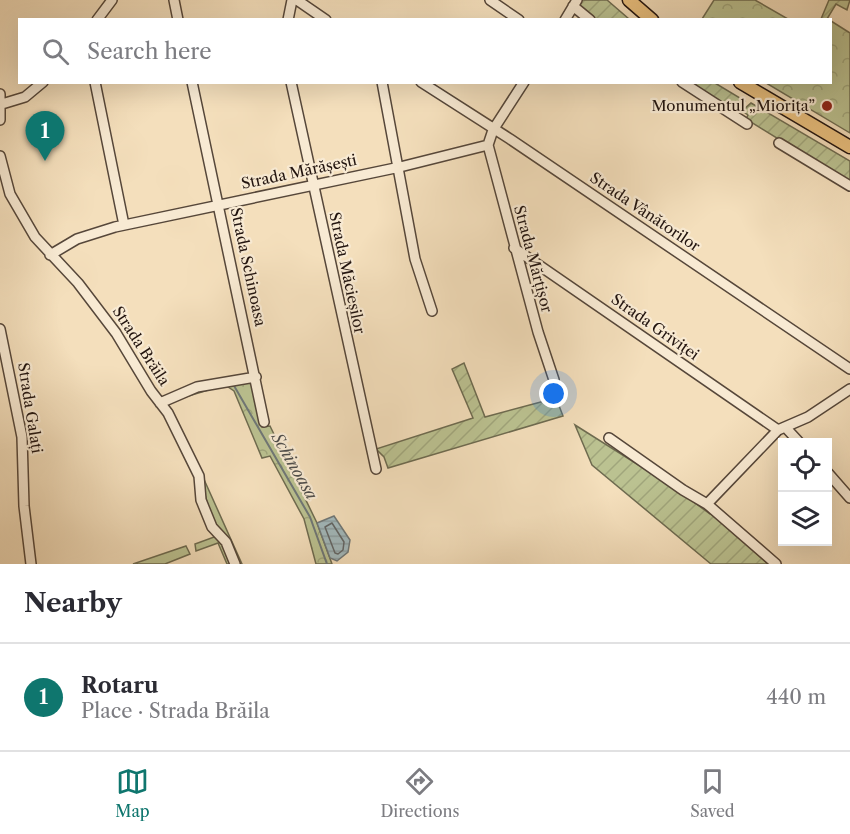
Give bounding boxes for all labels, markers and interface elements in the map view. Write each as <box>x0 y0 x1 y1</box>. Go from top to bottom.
search box <box>18 18 832 84</box>
icon: search <box>39 35 72 68</box>
text: Search here <box>87 38 212 65</box>
place label: Monumentul „Miorița” <box>652 96 815 115</box>
marker: Monumentul „Miorița” <box>820 99 834 113</box>
pin: 1 <box>26 112 64 161</box>
street label: Strada Mărășești <box>239 150 359 193</box>
street label: Strada Vânătorilor <box>587 168 705 256</box>
street label: Strada Mărțișor <box>510 203 557 315</box>
street label: Strada Schinoasa <box>227 206 270 328</box>
street label: Strada Măcieșilor <box>325 210 370 336</box>
street label: Strada Griviței <box>608 289 703 364</box>
street label: Strada Brăila <box>109 302 174 389</box>
street label: Strada Galați <box>14 361 47 455</box>
your location <box>539 379 568 408</box>
water label: Schinoasa <box>267 428 322 503</box>
map controls <box>778 438 832 546</box>
button: locate <box>778 438 832 492</box>
button: layers <box>778 492 832 546</box>
text: Nearby <box>24 587 122 619</box>
text: Rotaru <box>81 672 159 699</box>
text: 1 <box>39 685 48 709</box>
text: 440 m <box>766 685 826 709</box>
text: Place · Strada Brăila <box>81 699 270 723</box>
tab: Map <box>115 765 150 821</box>
tab: Directions <box>380 765 459 821</box>
tab: Saved <box>690 765 735 821</box>

